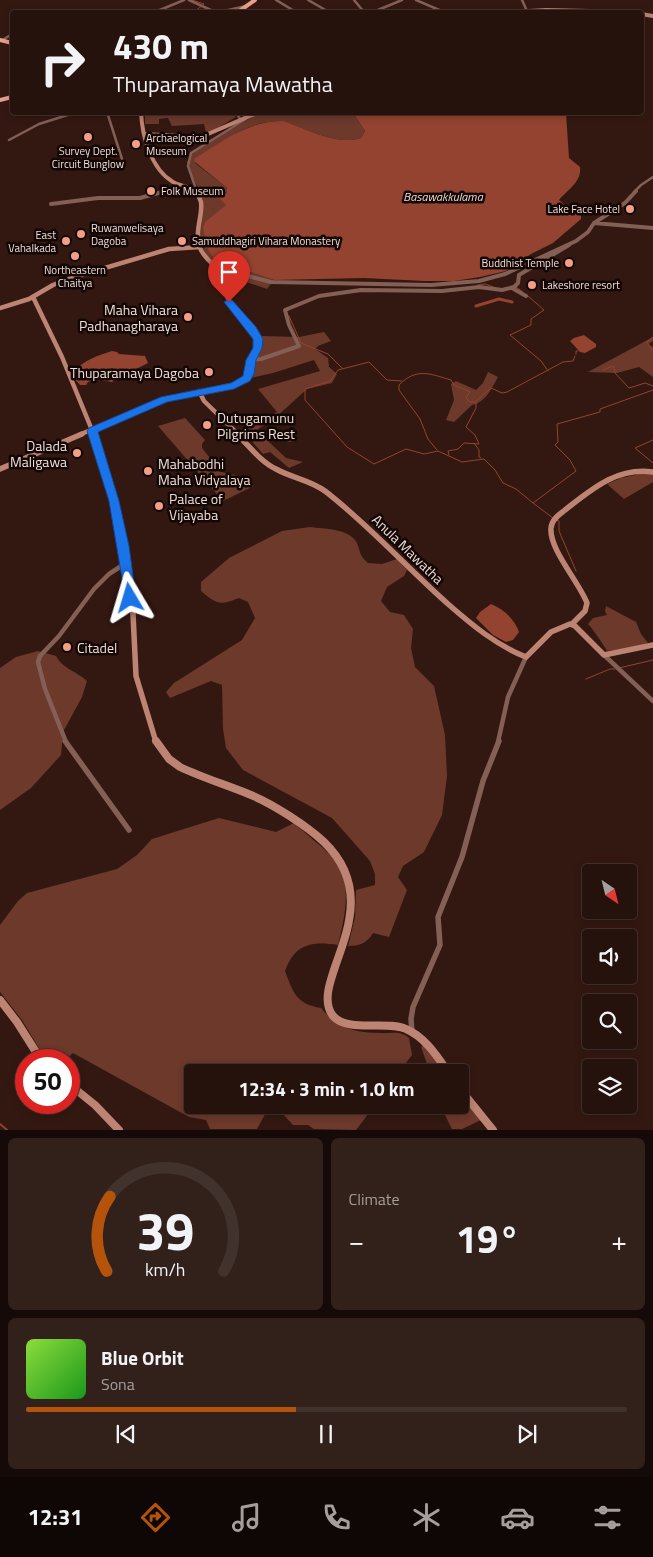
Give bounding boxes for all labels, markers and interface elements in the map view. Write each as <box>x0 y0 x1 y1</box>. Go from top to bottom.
text: 430 m <box>113 19 209 73</box>
icon: right <box>30 30 95 95</box>
text: Thuparamaya Mawatha <box>113 67 333 101</box>
place label: Archaelogical Museum <box>146 130 207 159</box>
marker: Survey Dept. Circuit Bunglow <box>82 131 94 143</box>
marker: Archaelogical Museum <box>130 138 142 150</box>
place label: Survey Dept. Circuit Bunglow <box>52 143 125 172</box>
place label: Folk Museum <box>161 183 223 199</box>
marker: Folk Museum <box>145 185 157 197</box>
water label: Basawakkulama <box>403 187 484 206</box>
place label: Lake Face Hotel <box>547 201 620 217</box>
marker: Lake Face Hotel <box>624 203 636 215</box>
place label: Ruwanwelisaya Dagoba <box>91 220 164 249</box>
place label: East Vahalkada <box>8 227 56 256</box>
marker: Ruwanwelisaya Dagoba <box>75 228 87 240</box>
place label: Samuddhagiri Vihara Monastery <box>192 233 341 249</box>
marker: East Vahalkada <box>60 235 72 247</box>
marker: Samuddhagiri Vihara Monastery <box>176 235 188 247</box>
marker: Northeastern Chaitya <box>69 250 81 262</box>
pin <box>208 251 250 302</box>
place label: Buddhist Temple <box>482 255 559 271</box>
marker: Buddhist Temple <box>563 257 575 269</box>
icon: arrive <box>215 258 243 286</box>
place label: Northeastern Chaitya <box>44 262 106 291</box>
place label: Lakeshore resort <box>542 277 620 293</box>
marker: Lakeshore resort <box>526 279 538 291</box>
place label: Maha Vihara Padhanagharaya <box>79 299 178 336</box>
marker: Maha Vihara Padhanagharaya <box>182 311 194 323</box>
place label: Thuparamaya Dagoba <box>70 362 199 383</box>
marker: Thuparamaya Dagoba <box>203 366 215 378</box>
place label: Dutugamunu Pilgrims Rest <box>217 407 295 444</box>
marker: Dutugamunu Pilgrims Rest <box>201 419 213 431</box>
place label: Dalada Maligawa <box>10 435 67 472</box>
marker: Dalada Maligawa <box>71 447 83 459</box>
place label: Mahabodhi Maha Vidyalaya <box>158 453 250 490</box>
marker: Mahabodhi Maha Vidyalaya <box>142 465 154 477</box>
place label: Palace of Vijayaba <box>169 488 223 525</box>
marker: Palace of Vijayaba <box>153 500 165 512</box>
street label: Anula Mawatha <box>367 509 449 589</box>
position arrow <box>103 571 155 623</box>
place label: Citadel <box>77 637 117 658</box>
marker: Citadel <box>61 641 73 653</box>
north arrow <box>582 864 638 919</box>
map controls <box>582 864 637 1114</box>
button: sound <box>582 929 637 984</box>
button: search <box>582 994 637 1049</box>
speed limit sign: 50 <box>15 1049 80 1114</box>
button: layers <box>582 1059 637 1114</box>
text: 12:34 · 3 min · 1.0 km <box>238 1074 415 1103</box>
text: Climate <box>349 1187 400 1211</box>
text: 39 <box>136 1191 194 1270</box>
text: 19° <box>456 1210 520 1268</box>
text: − <box>349 1219 364 1262</box>
text: + <box>611 1219 627 1262</box>
text: km/h <box>145 1256 185 1283</box>
text: Blue Orbit <box>101 1343 184 1372</box>
text: Sona <box>101 1372 135 1396</box>
icon: previous <box>112 1420 140 1448</box>
icon: pause <box>312 1420 340 1448</box>
icon: next <box>513 1420 541 1448</box>
text: 12:31 <box>28 1500 83 1534</box>
icon: directions <box>138 1500 173 1535</box>
icon: music <box>229 1500 264 1535</box>
icon: phone <box>319 1500 354 1535</box>
icon: climate <box>409 1500 444 1535</box>
icon: car <box>500 1500 535 1535</box>
icon: filters <box>590 1500 625 1535</box>

